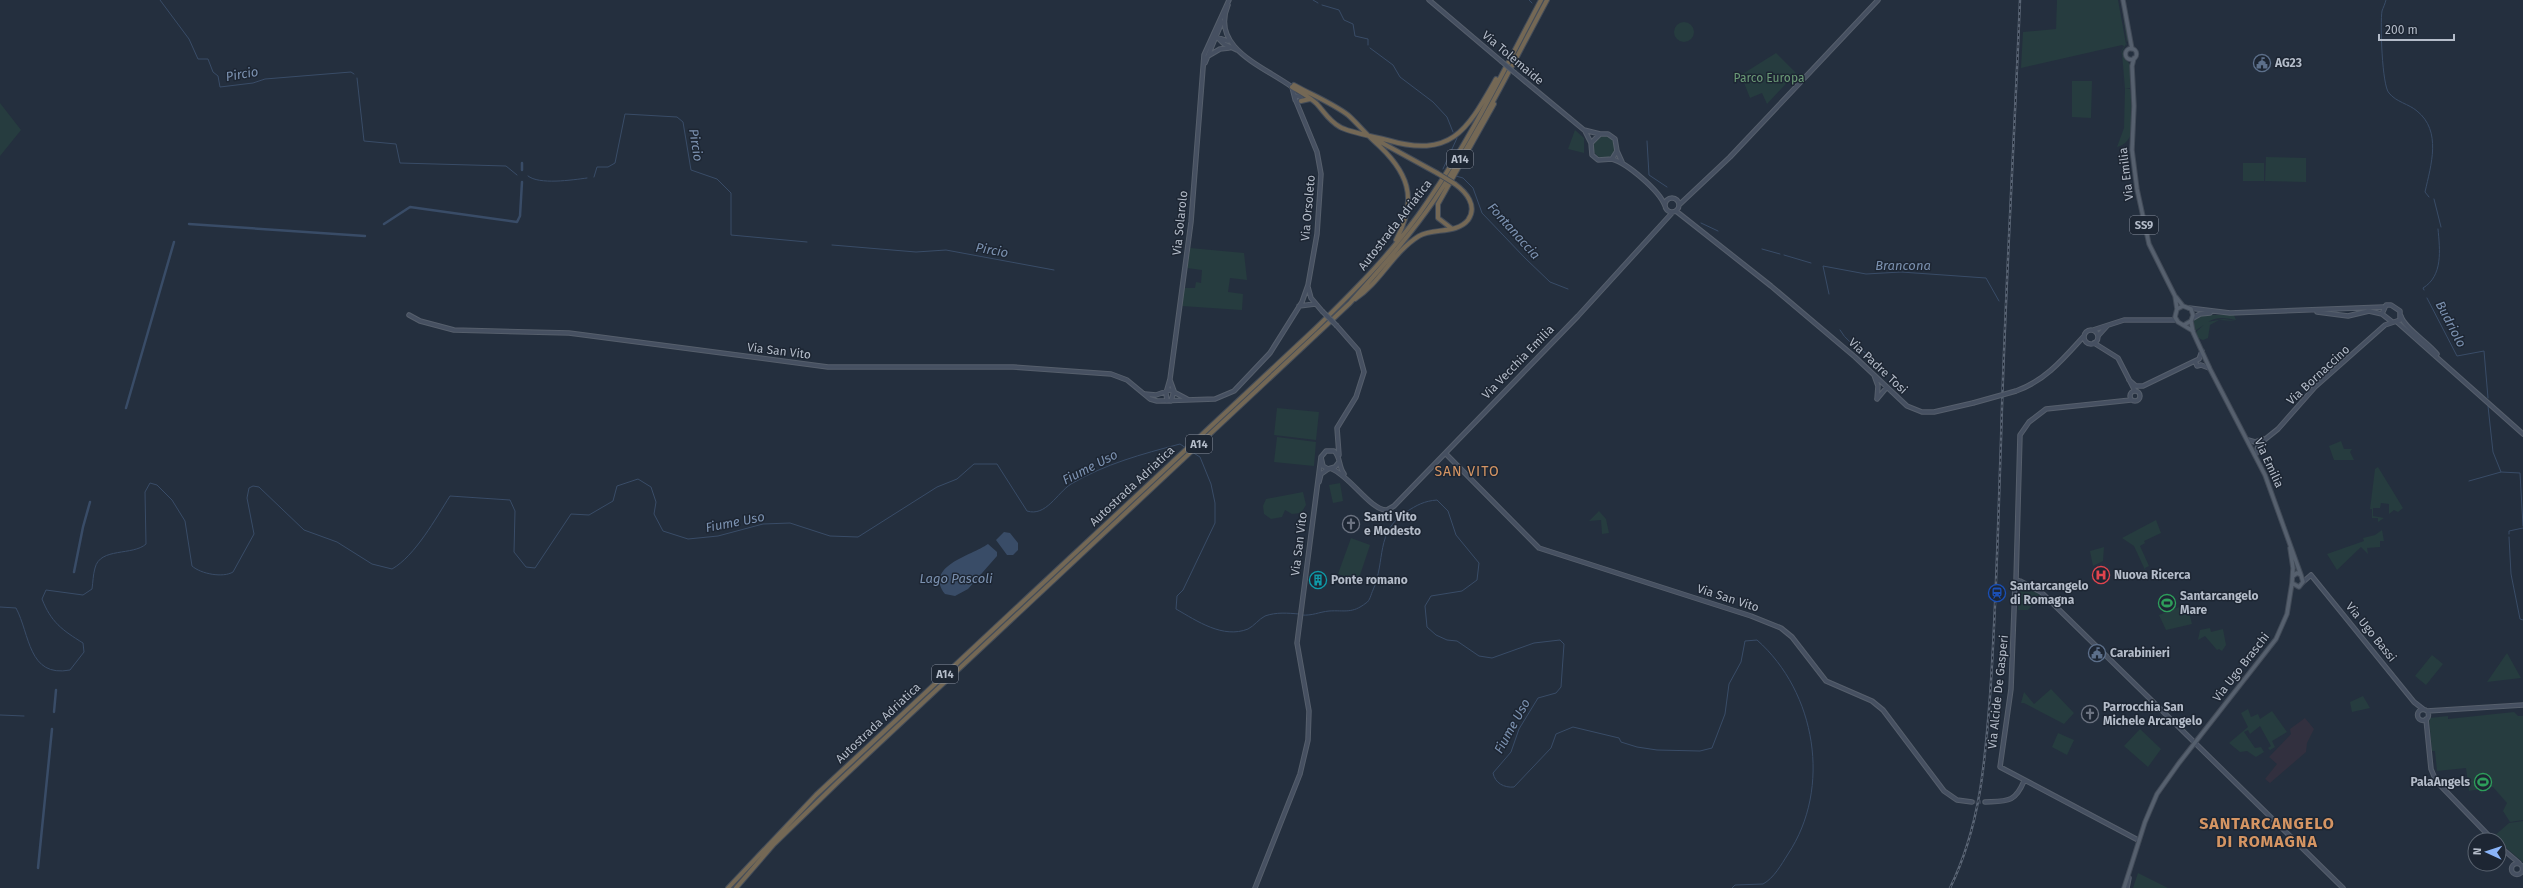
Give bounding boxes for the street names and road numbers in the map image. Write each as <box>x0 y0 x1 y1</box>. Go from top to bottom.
street label: Via Tolemaide <box>1479 28 1547 88</box>
street label: Via Emilia <box>2116 147 2136 201</box>
road number: A14 <box>1447 150 1473 168</box>
street label: Via Orsoleto <box>1298 174 1318 242</box>
street label: Autostrada Adriatica <box>1355 177 1435 273</box>
street label: Via Solarolo <box>1170 190 1190 256</box>
road number: SS9 <box>2130 216 2158 234</box>
street label: Via Vecchia Emilia <box>1479 322 1557 402</box>
street label: Via Padre Tosi <box>1846 335 1910 397</box>
street label: Via San Vito <box>746 340 812 362</box>
street label: Via Bornaccino <box>2284 342 2352 408</box>
road number: A14 <box>1186 435 1212 453</box>
street label: Via Emilia <box>2251 436 2287 490</box>
street label: Autostrada Adriatica <box>1087 443 1177 529</box>
street label: Via San Vito <box>1288 511 1310 577</box>
street label: Via San Vito <box>1695 581 1761 615</box>
street label: Via Ugo Bassi <box>2343 600 2399 664</box>
street label: Via Ugo Braschi <box>2210 630 2272 704</box>
street label: Via Alcide De Gasperi <box>1985 634 2011 750</box>
road number: A14 <box>932 665 958 683</box>
street label: Autostrada Adriatica <box>833 680 923 766</box>

